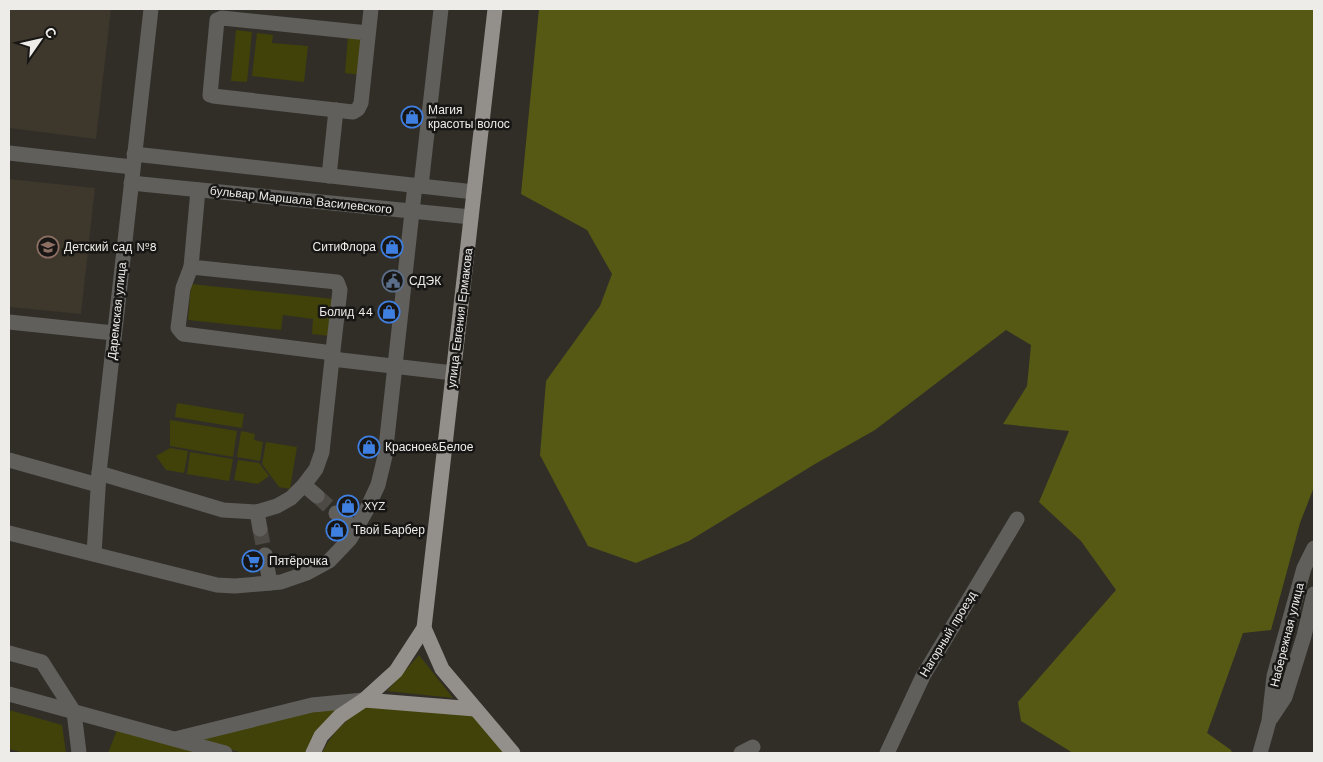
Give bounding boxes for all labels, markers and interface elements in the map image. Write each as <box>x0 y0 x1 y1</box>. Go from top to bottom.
north arrow <box>15 15 65 65</box>
text: С <box>41 24 60 41</box>
place label: Магия красоты волос <box>428 103 510 131</box>
shop icon: Магия красоты волос <box>400 105 424 129</box>
street label: бульвар Маршала Василевского <box>209 183 393 217</box>
school or university icon: Детский сад №8 <box>36 235 60 259</box>
shop icon: СитиФлора <box>380 235 404 259</box>
place label: Детский сад №8 <box>64 240 157 254</box>
place label: СитиФлора <box>313 240 376 254</box>
street label: улица Евгения Ермакова <box>444 247 476 389</box>
street label: Даремская улица <box>105 261 129 361</box>
public building icon: СДЭК <box>381 269 405 293</box>
place label: СДЭК <box>409 274 441 288</box>
shop icon: Болид 44 <box>377 300 401 324</box>
place label: Болид 44 <box>319 305 373 319</box>
shop icon: Красное&Белое <box>357 435 381 459</box>
place label: Красное&Белое <box>385 440 474 454</box>
shop icon: XYZ <box>336 494 360 518</box>
place label: XYZ <box>364 499 386 513</box>
shop icon: Твой Барбер <box>325 518 349 542</box>
place label: Твой Барбер <box>353 523 425 537</box>
supermarket icon: Пятёрочка <box>241 549 265 573</box>
place label: Пятёрочка <box>269 554 328 568</box>
street label: Набережная улица <box>1267 581 1307 689</box>
street label: Нагорный проезд <box>917 589 979 679</box>

